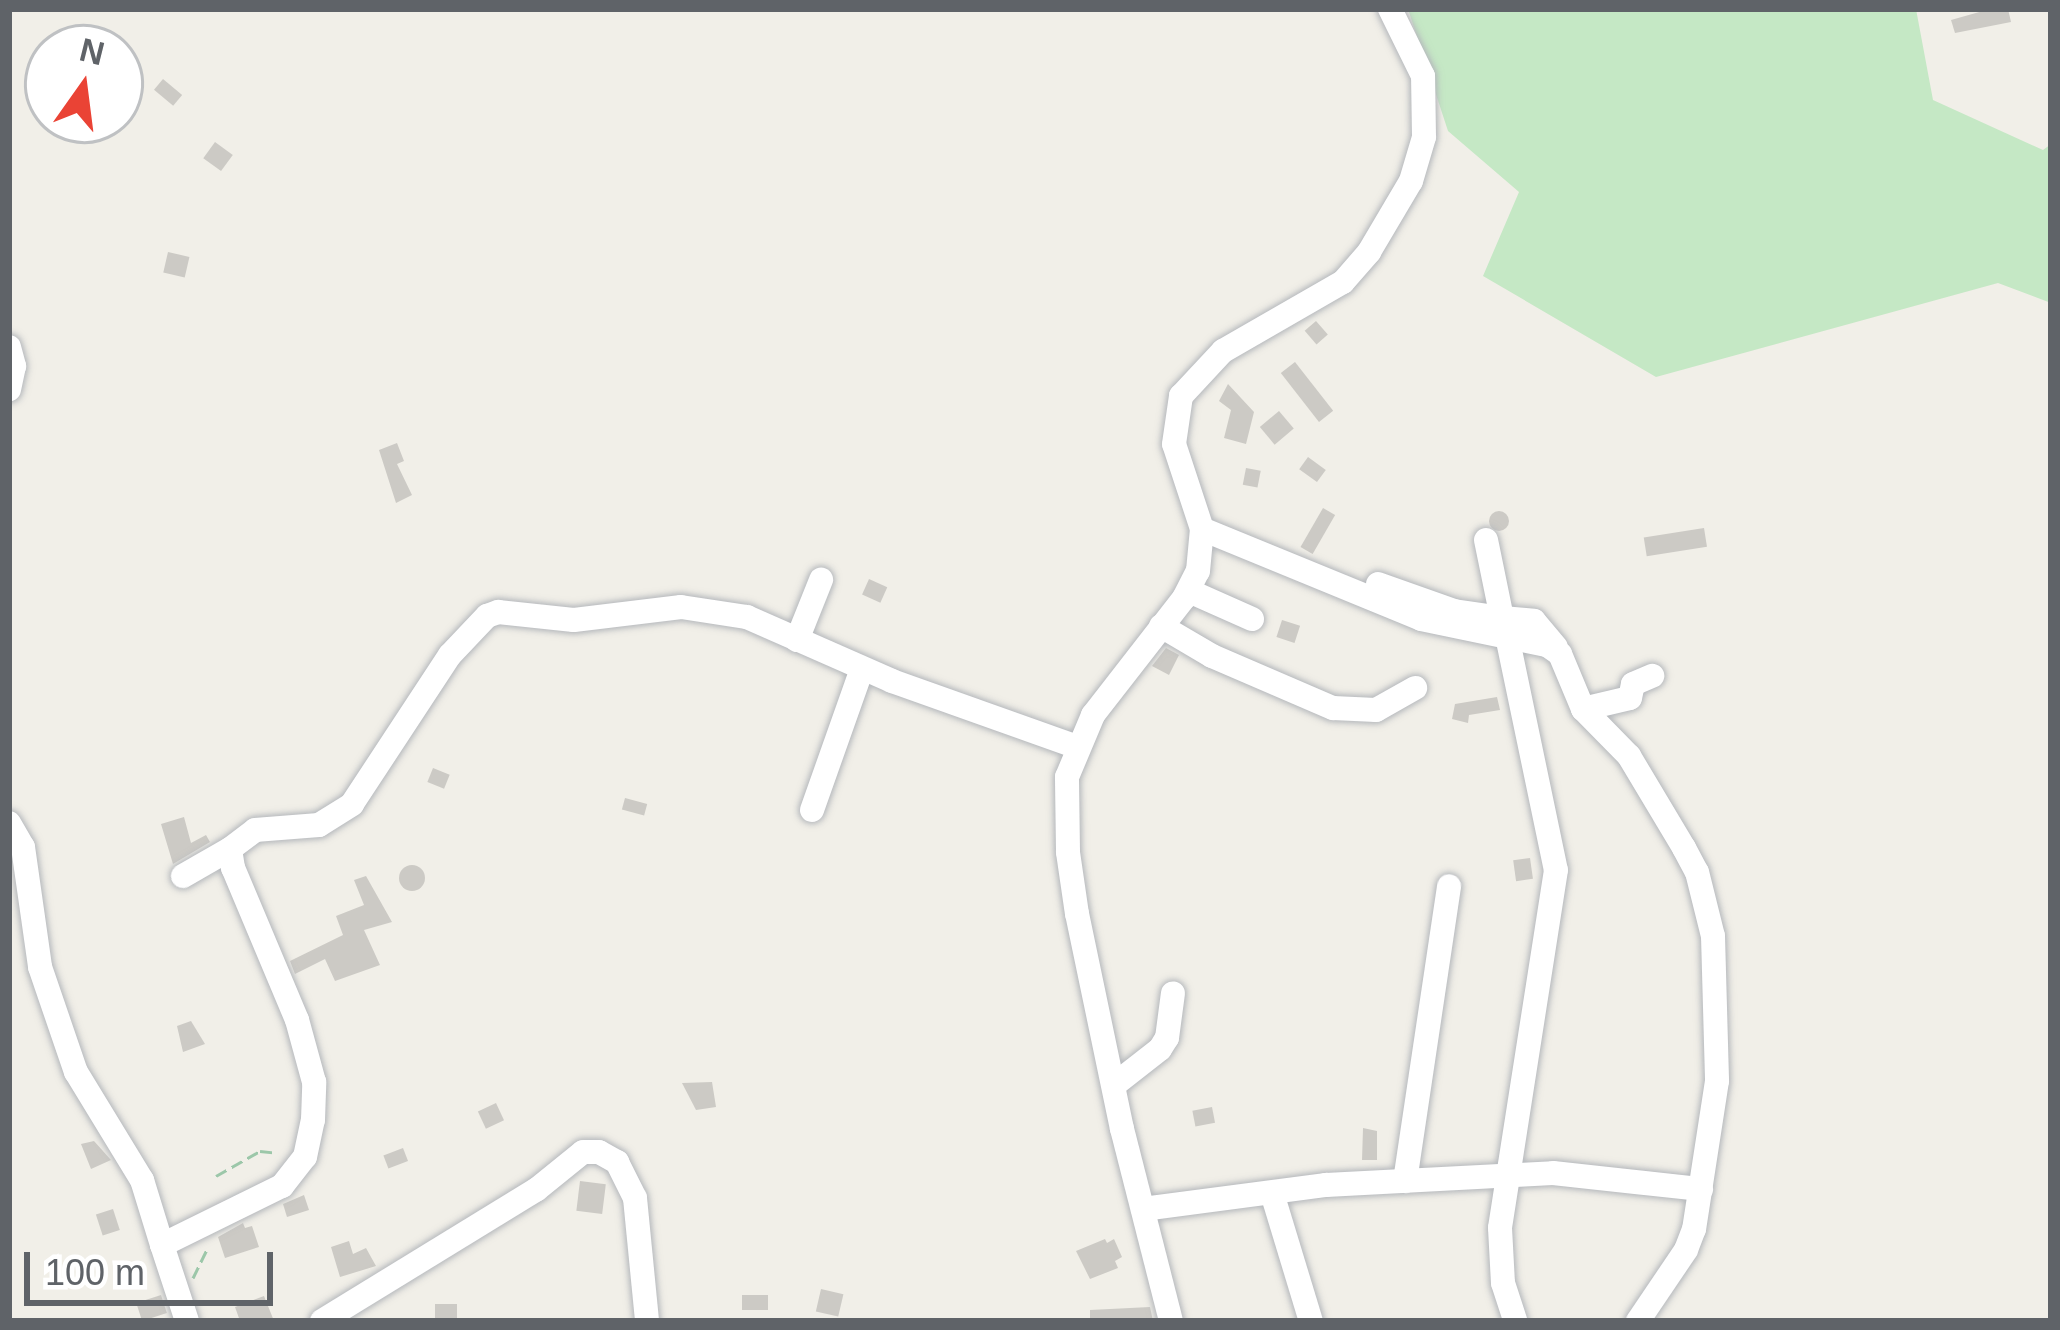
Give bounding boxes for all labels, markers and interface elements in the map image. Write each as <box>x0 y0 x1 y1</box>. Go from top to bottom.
north arrow <box>24 24 144 144</box>
text: N <box>76 31 108 72</box>
scale bar <box>30 1228 279 1302</box>
text: 100 m <box>45 1252 145 1293</box>

